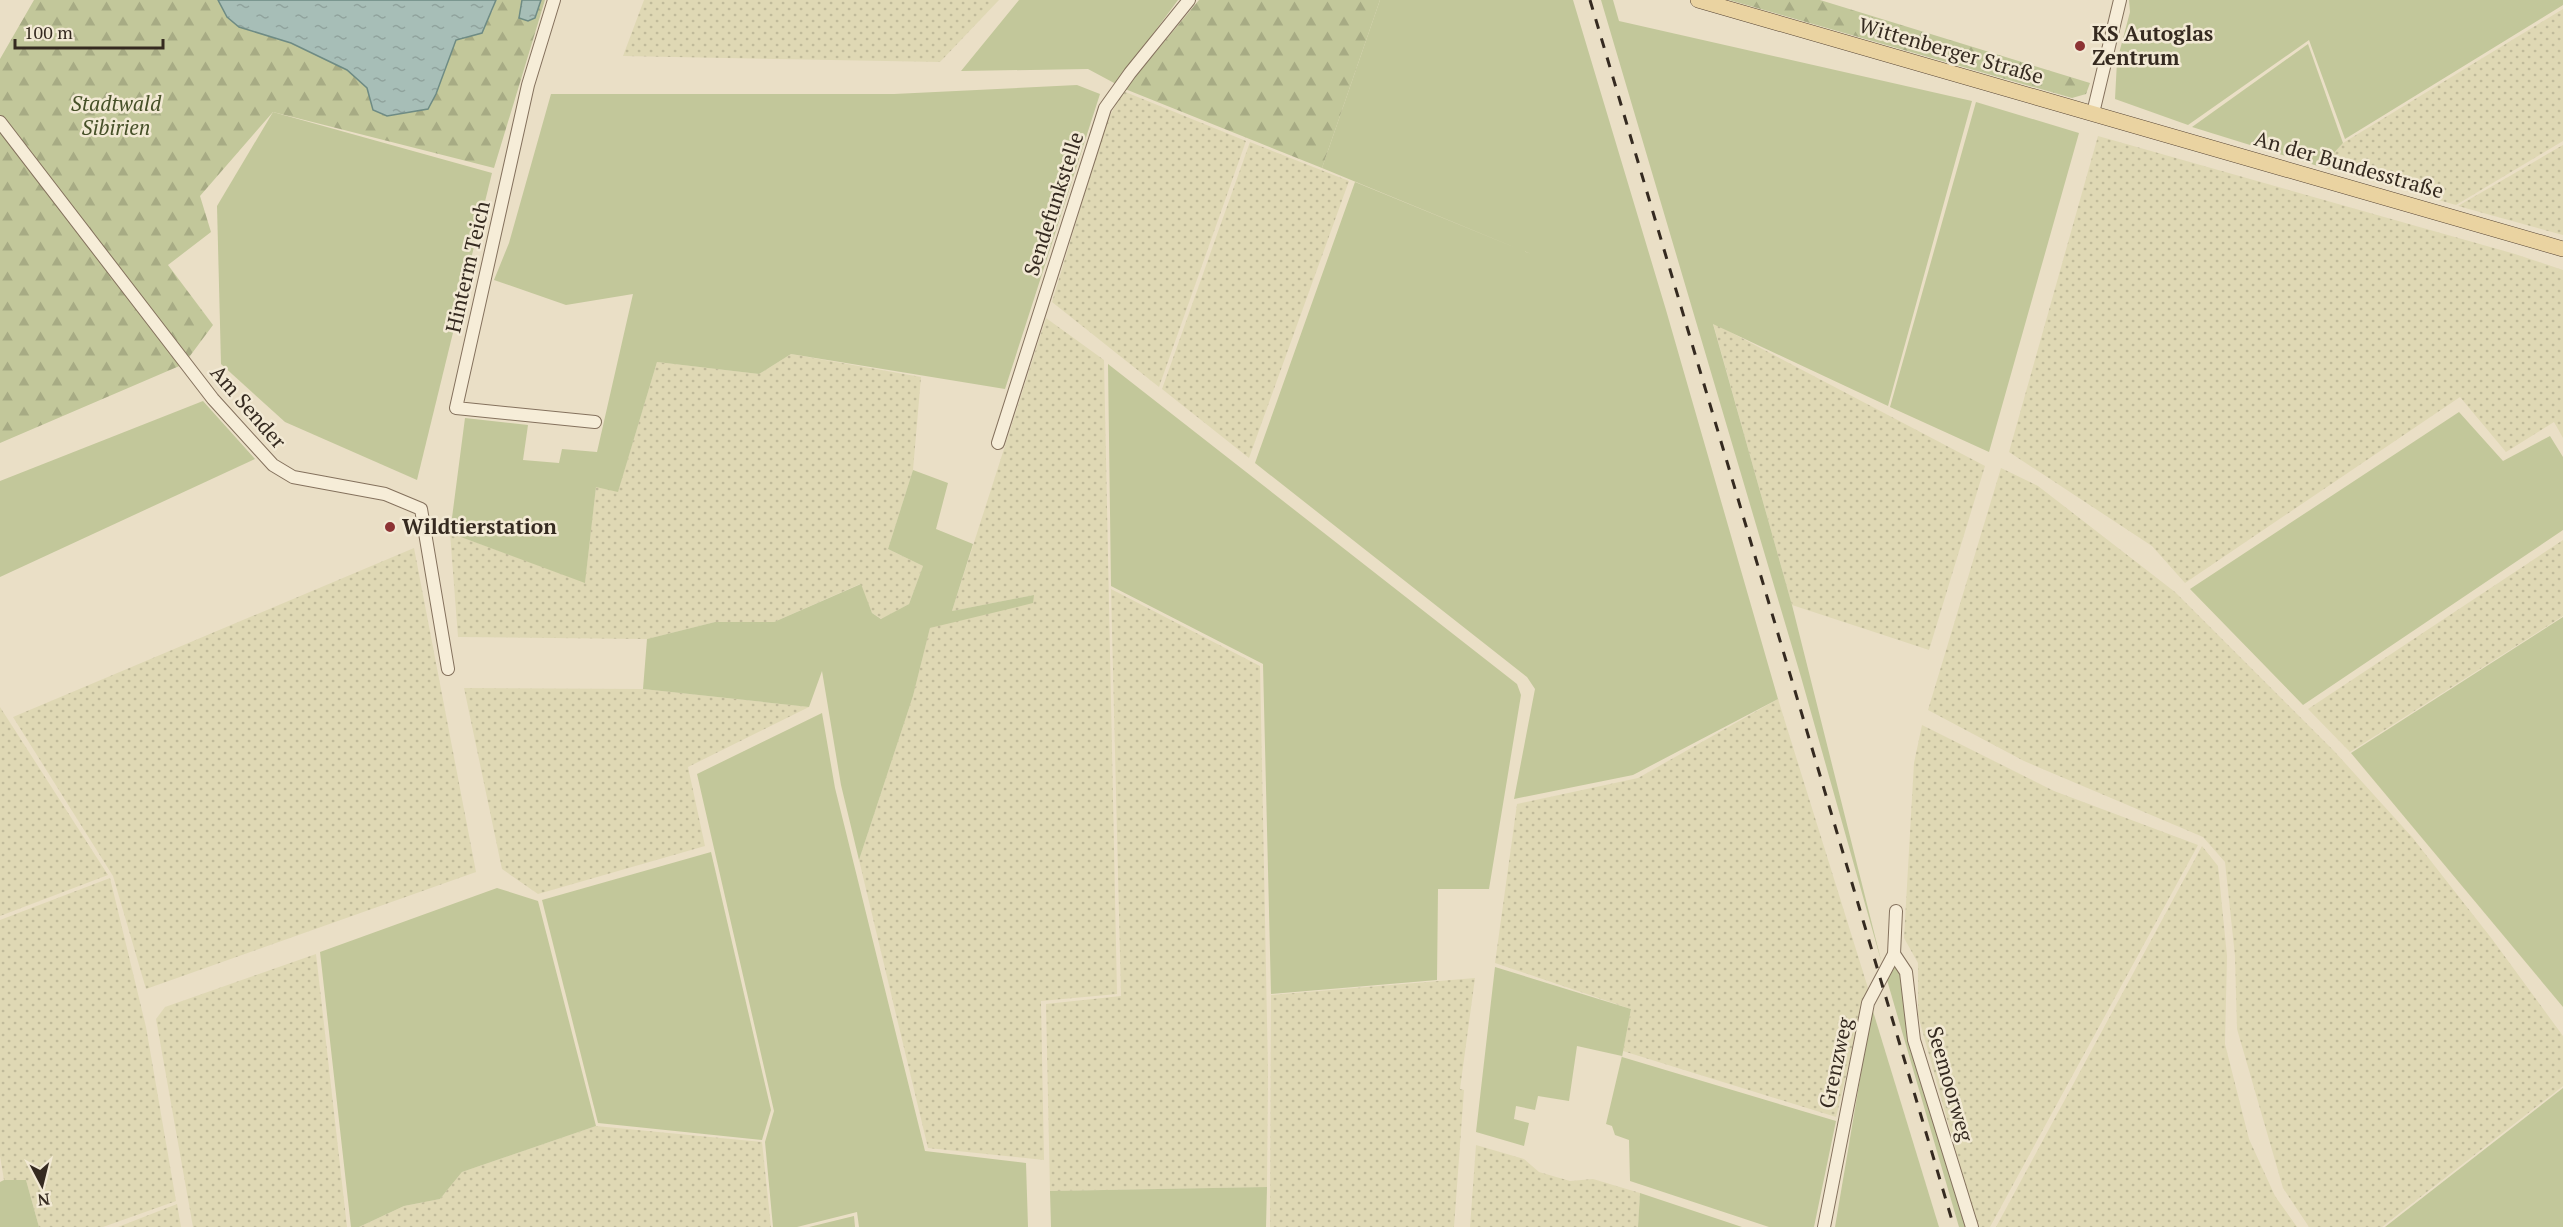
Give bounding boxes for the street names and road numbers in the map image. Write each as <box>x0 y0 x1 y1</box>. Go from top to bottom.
street label: Wittenberger Straße <box>1856 10 2047 90</box>
street label: An der Bundesstraße <box>2251 124 2447 204</box>
street label: Sendefunkstelle <box>1017 128 1089 279</box>
street label: Hinterm Teich <box>438 198 496 335</box>
street label: Am Sender <box>205 359 293 454</box>
street label: Grenzweg <box>1812 1014 1858 1111</box>
street label: Seemoorweg <box>1921 1023 1981 1146</box>

